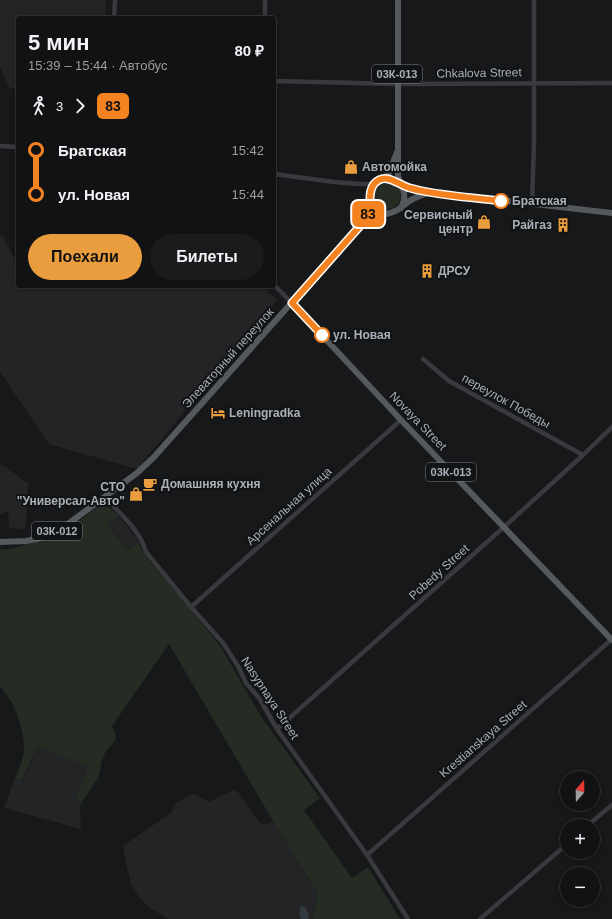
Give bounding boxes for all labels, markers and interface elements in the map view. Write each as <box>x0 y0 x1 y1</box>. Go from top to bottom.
text: 5 мин <box>28 30 89 55</box>
text: 80 ₽ <box>234 42 264 59</box>
text: 15:39 – 15:44 · Автобус <box>28 58 167 73</box>
road number: 03К-013 <box>372 65 422 83</box>
street label: Chkalova Street <box>436 65 522 81</box>
icon: walk <box>28 95 50 117</box>
icon: forward <box>69 95 91 117</box>
text: 83 <box>105 98 121 114</box>
text: 3 <box>56 99 63 114</box>
text: Братская <box>58 142 126 159</box>
text: 15:42 <box>231 143 264 158</box>
shop icon: Автомойка <box>343 159 359 175</box>
place label: Автомойка <box>362 160 427 174</box>
text: ул. Новая <box>58 186 130 203</box>
text: 15:44 <box>231 187 264 202</box>
marker: Братская <box>493 193 509 209</box>
place label: Братская <box>512 194 567 208</box>
line badge: 83 <box>350 201 386 227</box>
text: 83 <box>360 206 376 222</box>
place label: Сервисный центр <box>404 208 473 236</box>
shop icon: Сервисный центр <box>476 214 492 230</box>
building icon: Райгаз <box>555 217 571 233</box>
place label: Райгаз <box>512 218 552 232</box>
button: Поехали <box>28 234 142 280</box>
button: Билеты <box>150 234 264 280</box>
building icon: ДРСУ <box>419 263 435 279</box>
place label: ДРСУ <box>438 264 471 278</box>
street label: Элеваторный переулок <box>179 305 277 411</box>
marker: ул. Новая <box>314 327 330 343</box>
place label: ул. Новая <box>333 328 391 342</box>
street label: переулок Победы <box>459 371 553 431</box>
street label: Novaya Street <box>387 389 450 454</box>
hotel icon: Leningradka <box>210 405 226 421</box>
place label: Leningradka <box>229 406 301 420</box>
road number: 03К-013 <box>426 463 476 481</box>
street label: Арсенальная улица <box>243 464 335 548</box>
cafe icon: Домашняя кухня <box>142 476 158 492</box>
place label: Домашняя кухня <box>161 477 261 491</box>
place label: СТО "Универсал-Авто" <box>17 480 125 508</box>
shop icon: СТО "Универсал-Авто" <box>128 486 144 502</box>
road number: 03К-012 <box>32 522 82 540</box>
street label: Pobedy Street <box>406 541 472 603</box>
street label: Nasypnaya Street <box>238 654 302 742</box>
street label: Krestianskaya Street <box>437 697 530 781</box>
north arrow <box>560 771 600 811</box>
map controls <box>560 771 600 907</box>
button: + <box>560 819 600 859</box>
button: − <box>560 867 600 907</box>

